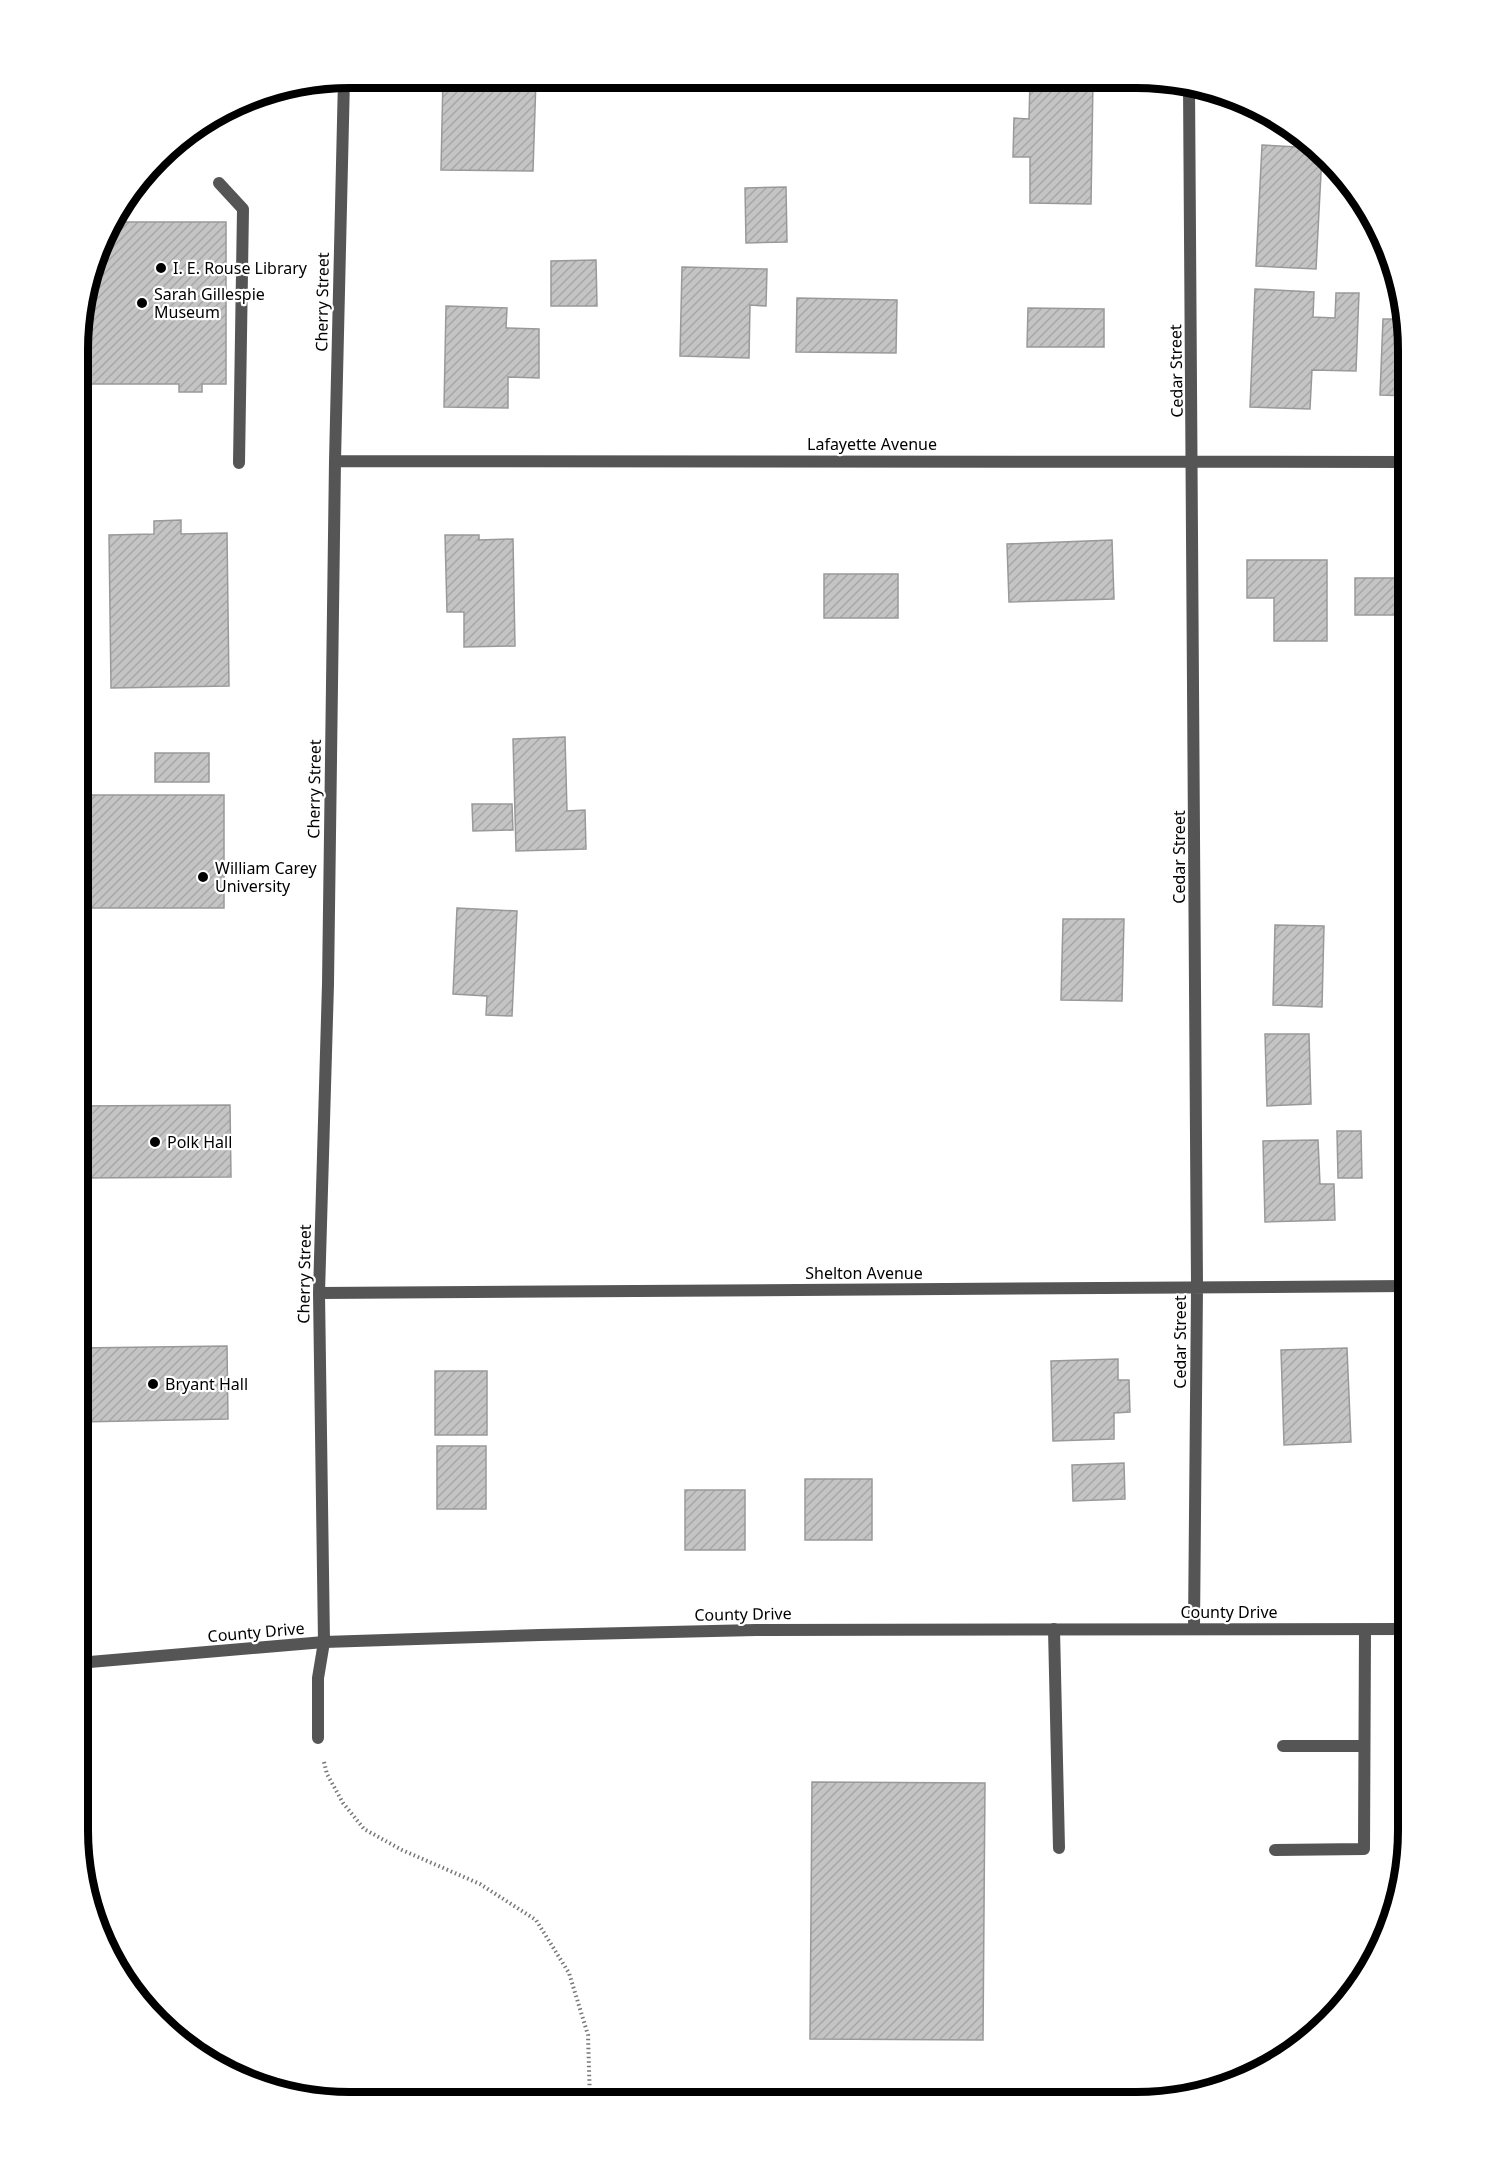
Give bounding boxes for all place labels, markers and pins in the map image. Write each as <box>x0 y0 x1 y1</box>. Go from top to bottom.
place label: I. E. Rouse Library <box>173 257 308 279</box>
marker: I. E. Rouse Library <box>154 261 168 275</box>
place label: Sarah Gillespie Museum <box>154 283 265 323</box>
marker: Sarah Gillespie Museum <box>135 296 149 310</box>
place label: William Carey University <box>215 857 318 897</box>
marker: William Carey University <box>196 870 210 884</box>
place label: Polk Hall <box>167 1131 232 1153</box>
marker: Polk Hall <box>148 1135 162 1149</box>
place label: Bryant Hall <box>165 1373 248 1395</box>
marker: Bryant Hall <box>146 1377 160 1391</box>

